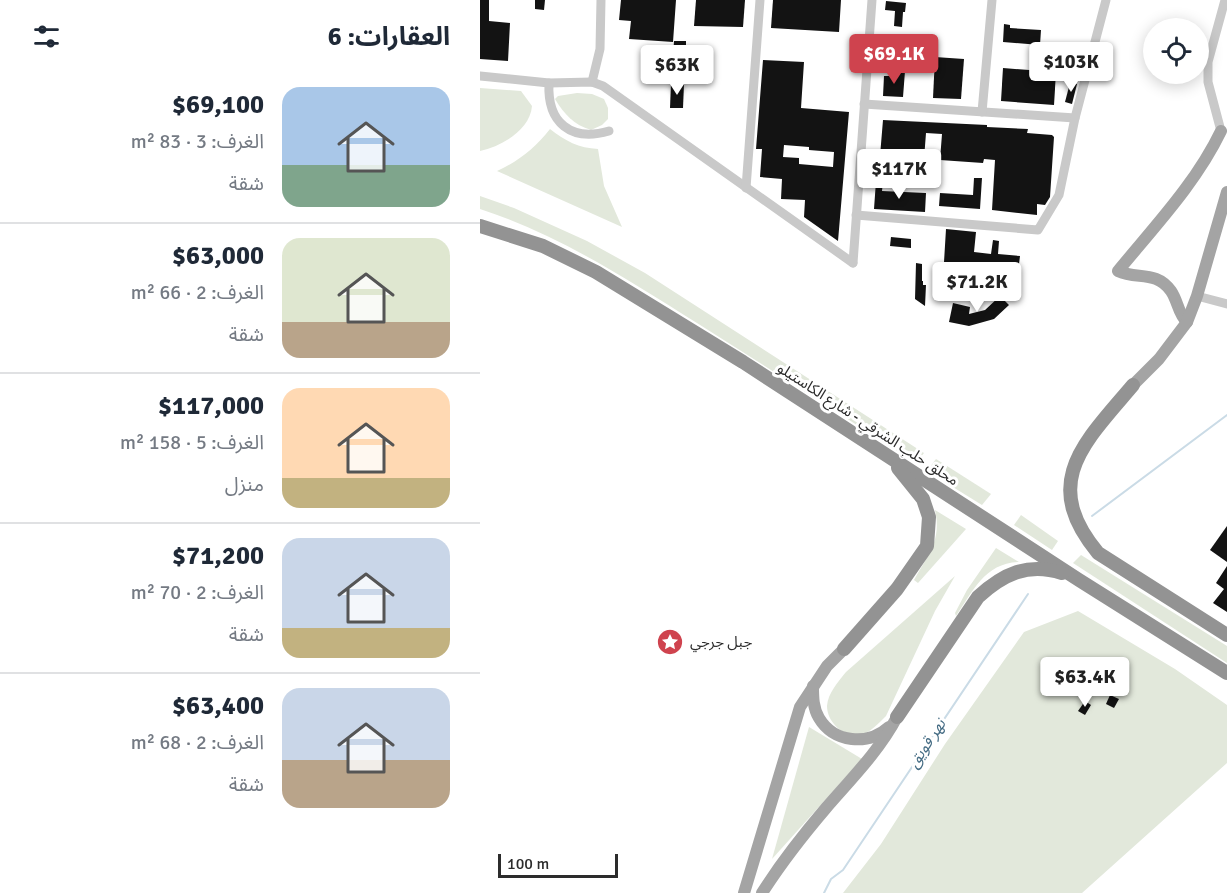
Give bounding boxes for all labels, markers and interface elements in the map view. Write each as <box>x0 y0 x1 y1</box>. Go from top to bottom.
map controls <box>1143 18 1209 84</box>
button: locate <box>1143 18 1209 84</box>
icon: filters <box>30 20 63 53</box>
text: العقارات: 6 <box>328 21 450 53</box>
pin: $69.1K <box>845 34 943 85</box>
text: $69.1K <box>863 41 925 66</box>
pin: $103K <box>1029 42 1113 93</box>
pin: $63K <box>641 45 713 96</box>
text: $103K <box>1043 49 1099 74</box>
text: $63K <box>655 52 699 77</box>
text: $69,100 <box>172 89 264 121</box>
icon: home <box>330 111 402 183</box>
text: الغرف: 3 · 83 m² <box>131 129 264 154</box>
pin: $117K <box>857 149 941 200</box>
text: $117K <box>871 156 927 181</box>
text: شقة <box>229 171 264 196</box>
text: $63,000 <box>172 240 264 272</box>
icon: home <box>330 262 402 334</box>
pin: $71.2K <box>928 262 1026 313</box>
text: $71.2K <box>946 269 1008 294</box>
text: الغرف: 2 · 66 m² <box>131 280 264 305</box>
text: شقة <box>229 322 264 347</box>
street label: محلق حلب الشرقي - شارع الكاستيلو <box>772 359 962 492</box>
text: $117,000 <box>158 390 264 422</box>
icon: home <box>330 412 402 484</box>
text: الغرف: 5 · 158 m² <box>120 430 264 455</box>
text: منزل <box>225 472 264 497</box>
text: $71,200 <box>172 540 264 572</box>
icon: home <box>330 562 402 634</box>
text: الغرف: 2 · 70 m² <box>131 580 264 605</box>
text: شقة <box>229 622 264 647</box>
place icon: جبل جرجي <box>655 627 685 657</box>
place label: جبل جرجي <box>690 633 752 653</box>
pin: $63.4K <box>1036 657 1134 708</box>
text: $63.4K <box>1054 664 1116 689</box>
text: $63,400 <box>172 690 264 722</box>
icon: home <box>330 712 402 784</box>
water label: نهر قويق <box>903 714 951 772</box>
text: الغرف: 2 · 68 m² <box>131 730 264 755</box>
text: شقة <box>229 772 264 797</box>
scale bar <box>498 851 618 878</box>
text: 100 m <box>507 854 549 874</box>

